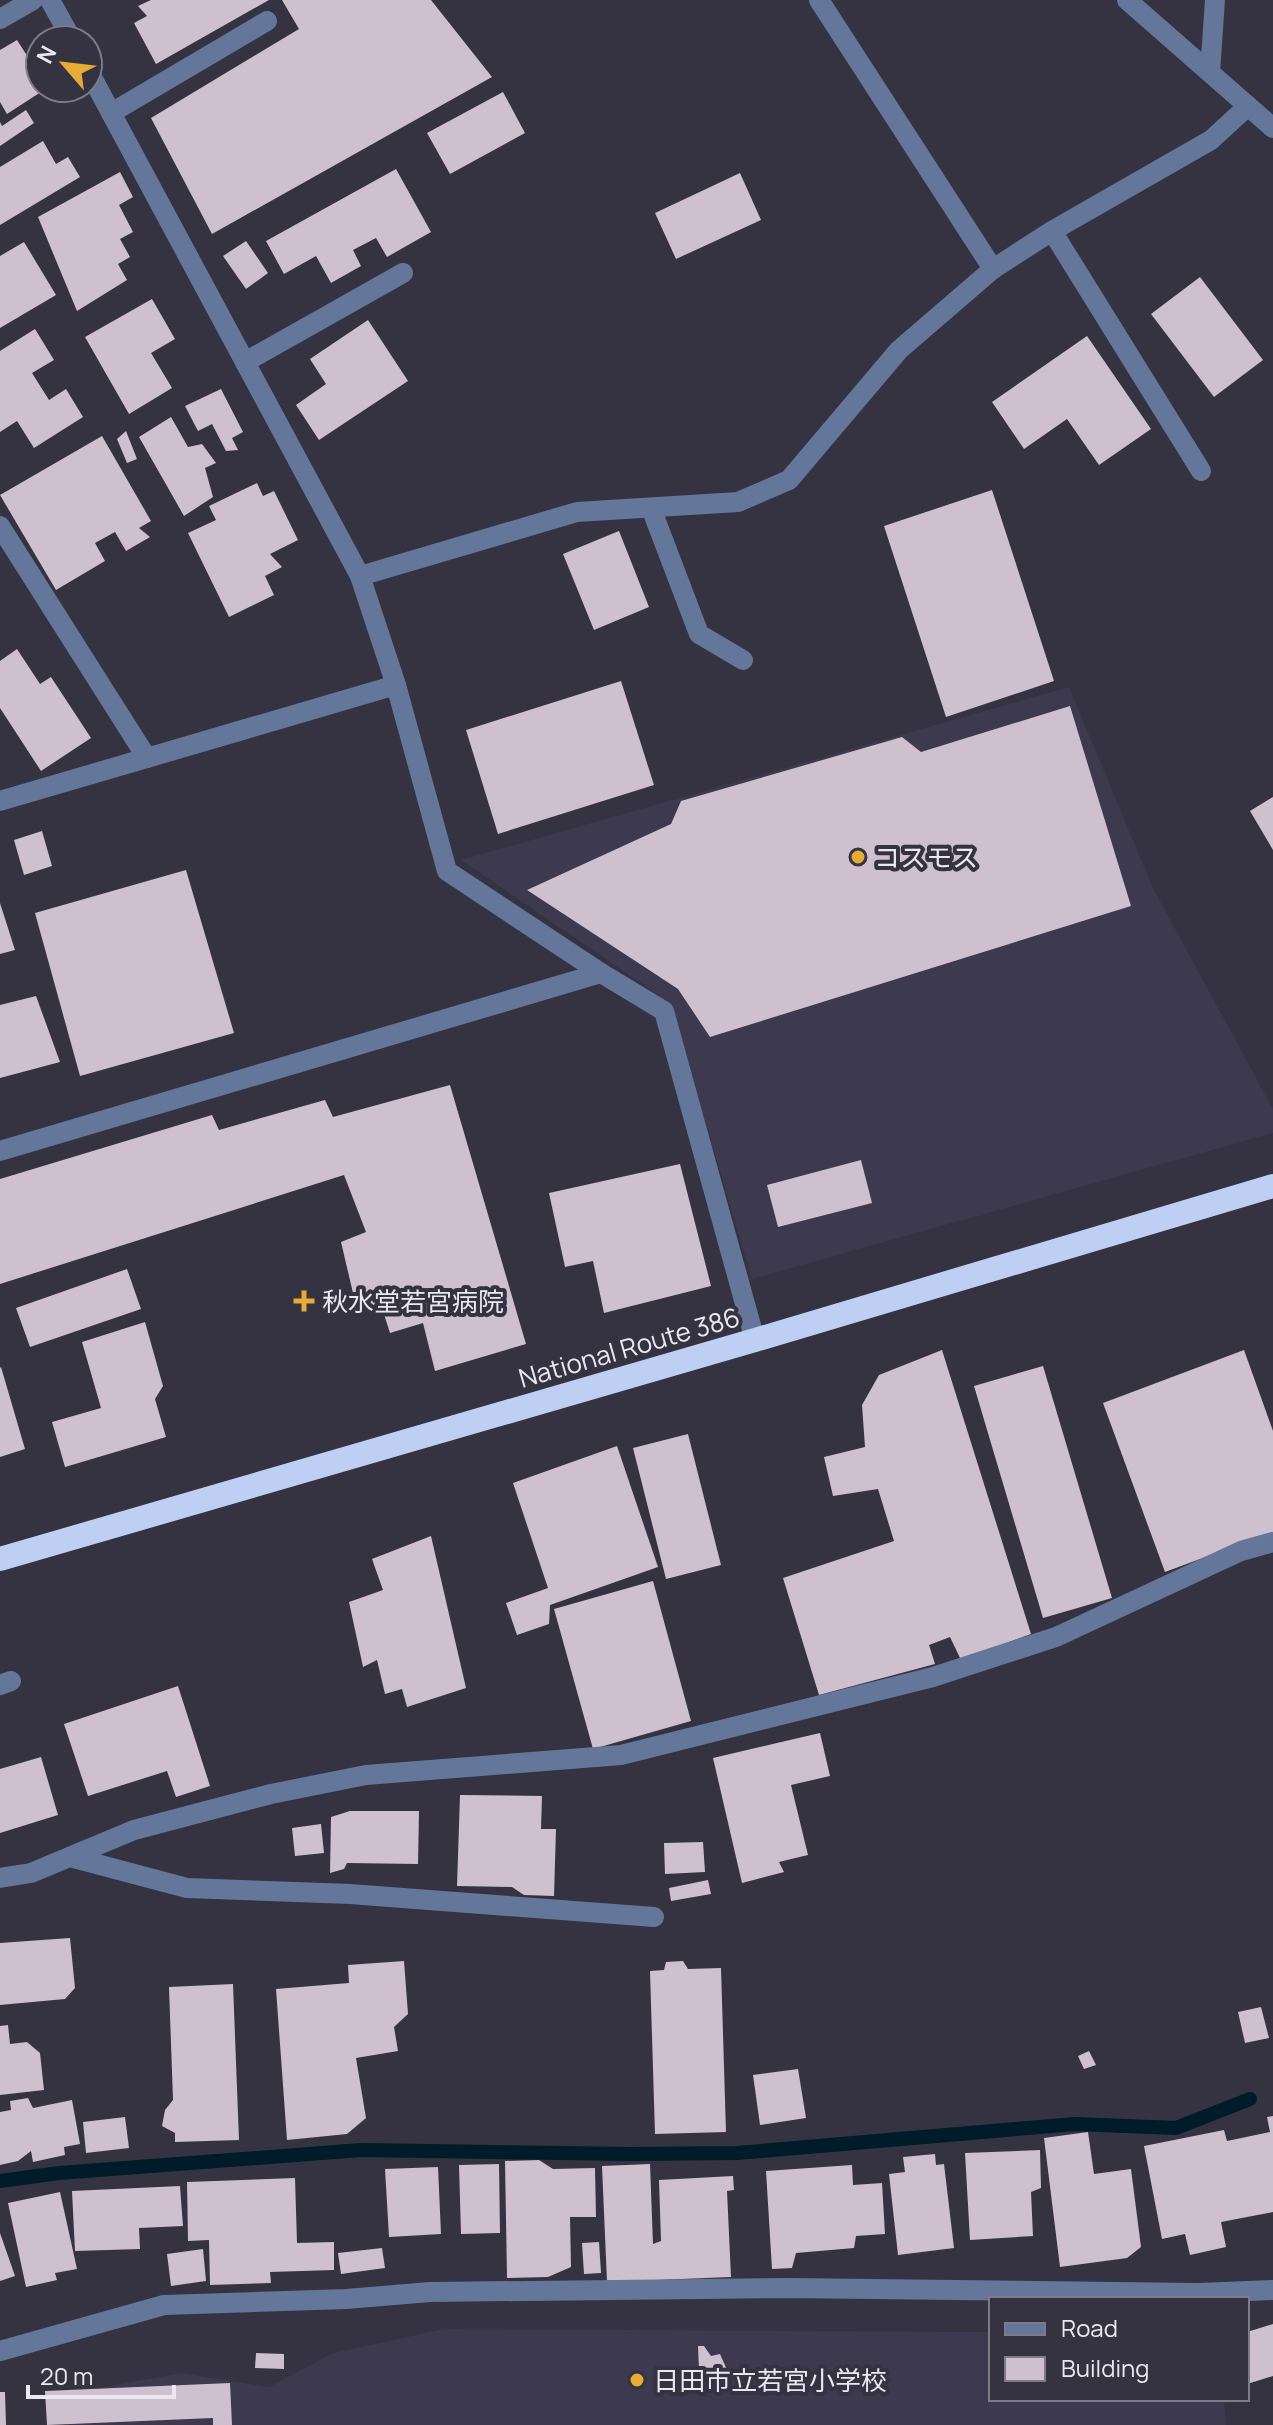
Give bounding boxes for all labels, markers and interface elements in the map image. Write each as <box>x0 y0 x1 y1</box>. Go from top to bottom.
north arrow <box>24 24 104 104</box>
text: N <box>29 41 63 69</box>
place label: コスモス <box>874 839 978 875</box>
marker: コスモス <box>849 848 867 866</box>
place label: 秋水堂若宮病院 <box>322 1283 504 1319</box>
marker: 秋水堂若宮病院 <box>293 1290 315 1312</box>
street label: National Route 386 <box>514 1298 744 1396</box>
legend <box>989 2297 1249 2401</box>
text: Road <box>1061 2311 1118 2344</box>
scale bar <box>28 2349 174 2399</box>
text: Building <box>1061 2351 1149 2384</box>
text: 20 m <box>40 2359 93 2392</box>
place label: 日田市立若宮小学校 <box>653 2362 887 2398</box>
marker: 日田市立若宮小学校 <box>628 2371 646 2389</box>

